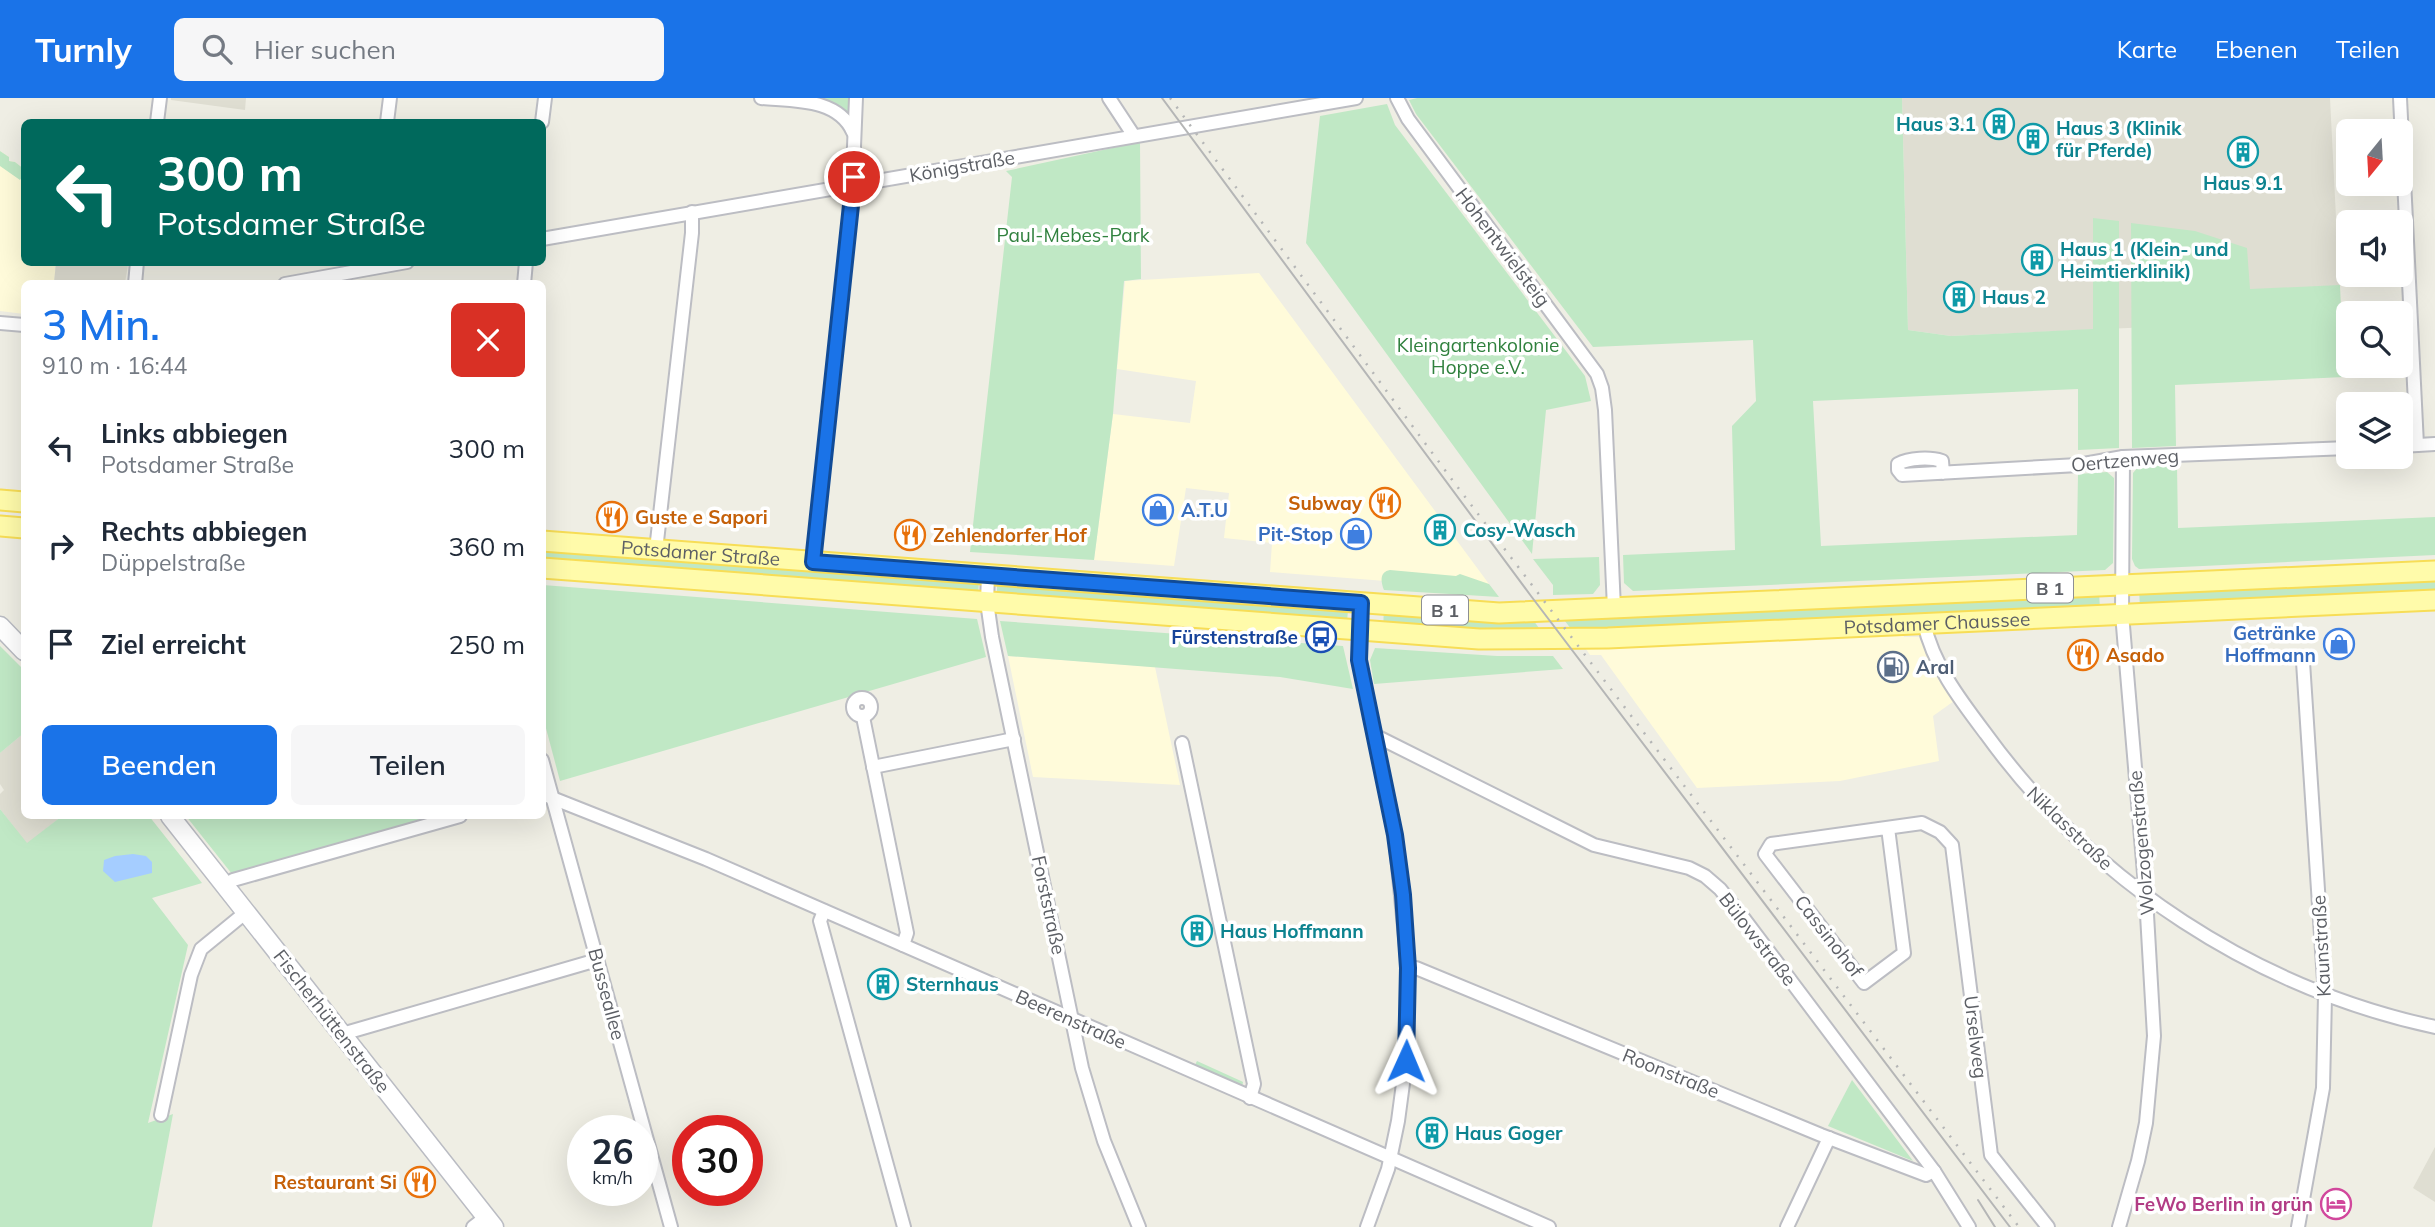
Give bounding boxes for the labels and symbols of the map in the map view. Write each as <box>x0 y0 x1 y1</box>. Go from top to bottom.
building icon: Haus 3.1 <box>1982 107 2016 141</box>
place label: Haus 3.1 <box>1896 112 1976 136</box>
place label: Haus 3 (Klinik für Pferde) <box>2056 116 2182 162</box>
north arrow <box>2336 119 2413 196</box>
building icon: Haus 3 (Klinik für Pferde) <box>2016 122 2050 156</box>
building icon: Haus 9.1 <box>2226 135 2260 169</box>
street label: Königstraße <box>908 145 1016 187</box>
pin <box>824 147 884 207</box>
place label: Haus 9.1 <box>2203 171 2283 195</box>
street label: Hohentwielsteig <box>1450 183 1556 311</box>
park label: Paul-Mebes-Park <box>997 223 1150 247</box>
place label: Haus 1 (Klein- und Heimtierklinik) <box>2060 237 2228 283</box>
building icon: Haus 1 (Klein- und Heimtierklinik) <box>2020 243 2054 277</box>
building icon: Haus 2 <box>1942 280 1976 314</box>
place label: Haus 2 <box>1982 285 2046 309</box>
park label: Kleingartenkolonie Hoppe e.V. <box>1397 333 1559 379</box>
street label: Oertzenweg <box>2070 443 2180 477</box>
restaurant icon: Subway <box>1368 486 1402 520</box>
place label: Subway <box>1288 491 1363 515</box>
shop icon: A.T.U <box>1141 493 1175 527</box>
place label: A.T.U <box>1181 498 1228 522</box>
restaurant icon: Guste e Sapori <box>595 500 629 534</box>
place label: Guste e Sapori <box>635 505 768 529</box>
building icon: Cosy-Wasch <box>1423 513 1457 547</box>
shop icon: Pit-Stop <box>1339 517 1373 551</box>
restaurant icon: Zehlendorfer Hof <box>893 518 927 552</box>
place label: Cosy-Wasch <box>1463 518 1576 542</box>
place label: Pit-Stop <box>1258 522 1333 546</box>
place label: Zehlendorfer Hof <box>933 523 1088 547</box>
street label: Potsdamer Straße <box>620 535 781 571</box>
road number: B 1 <box>2027 574 2073 602</box>
road number: B 1 <box>1422 596 1468 624</box>
street label: Potsdamer Chaussee <box>1843 607 2031 639</box>
bus stop icon: Fürstenstraße <box>1304 620 1338 654</box>
place label: Getränke Hoffmann <box>2225 621 2316 667</box>
place label: Fürstenstraße <box>1171 625 1298 649</box>
shop icon: Getränke Hoffmann <box>2322 627 2356 661</box>
restaurant icon: Asado <box>2066 638 2100 672</box>
place label: Asado <box>2106 643 2164 667</box>
fuel station icon: Aral <box>1876 650 1910 684</box>
place label: Aral <box>1916 655 1954 679</box>
street label: Wolzogenstraße <box>2123 770 2159 916</box>
street label: Niklasstraße <box>2022 781 2118 875</box>
street label: Forststraße <box>1027 853 1071 957</box>
street label: Bülowstraße <box>1714 887 1802 991</box>
street label: Cassinohof <box>1789 890 1869 982</box>
street label: Kaunstraße <box>2306 894 2336 998</box>
building icon: Haus Hoffmann <box>1180 914 1214 948</box>
place label: Haus Hoffmann <box>1220 919 1364 943</box>
street label: Fischerhüttenstraße <box>269 944 395 1098</box>
street label: Busseallee <box>583 945 631 1043</box>
building icon: Sternhaus <box>866 967 900 1001</box>
place label: Sternhaus <box>906 972 999 996</box>
street label: Beerenstraße <box>1012 984 1130 1054</box>
street label: Urselweg <box>1959 994 1993 1080</box>
position arrow <box>1369 1024 1443 1098</box>
street label: Roonstraße <box>1619 1043 1723 1103</box>
speed limit sign: 30 <box>672 1115 763 1206</box>
building icon: Haus Goger <box>1415 1116 1449 1150</box>
place label: Haus Goger <box>1455 1121 1563 1145</box>
restaurant icon: Restaurant Si <box>403 1165 437 1199</box>
place label: Restaurant Si <box>274 1170 397 1194</box>
hotel icon: FeWo Berlin in grün <box>2319 1187 2353 1221</box>
place label: FeWo Berlin in grün <box>2134 1192 2313 1216</box>

